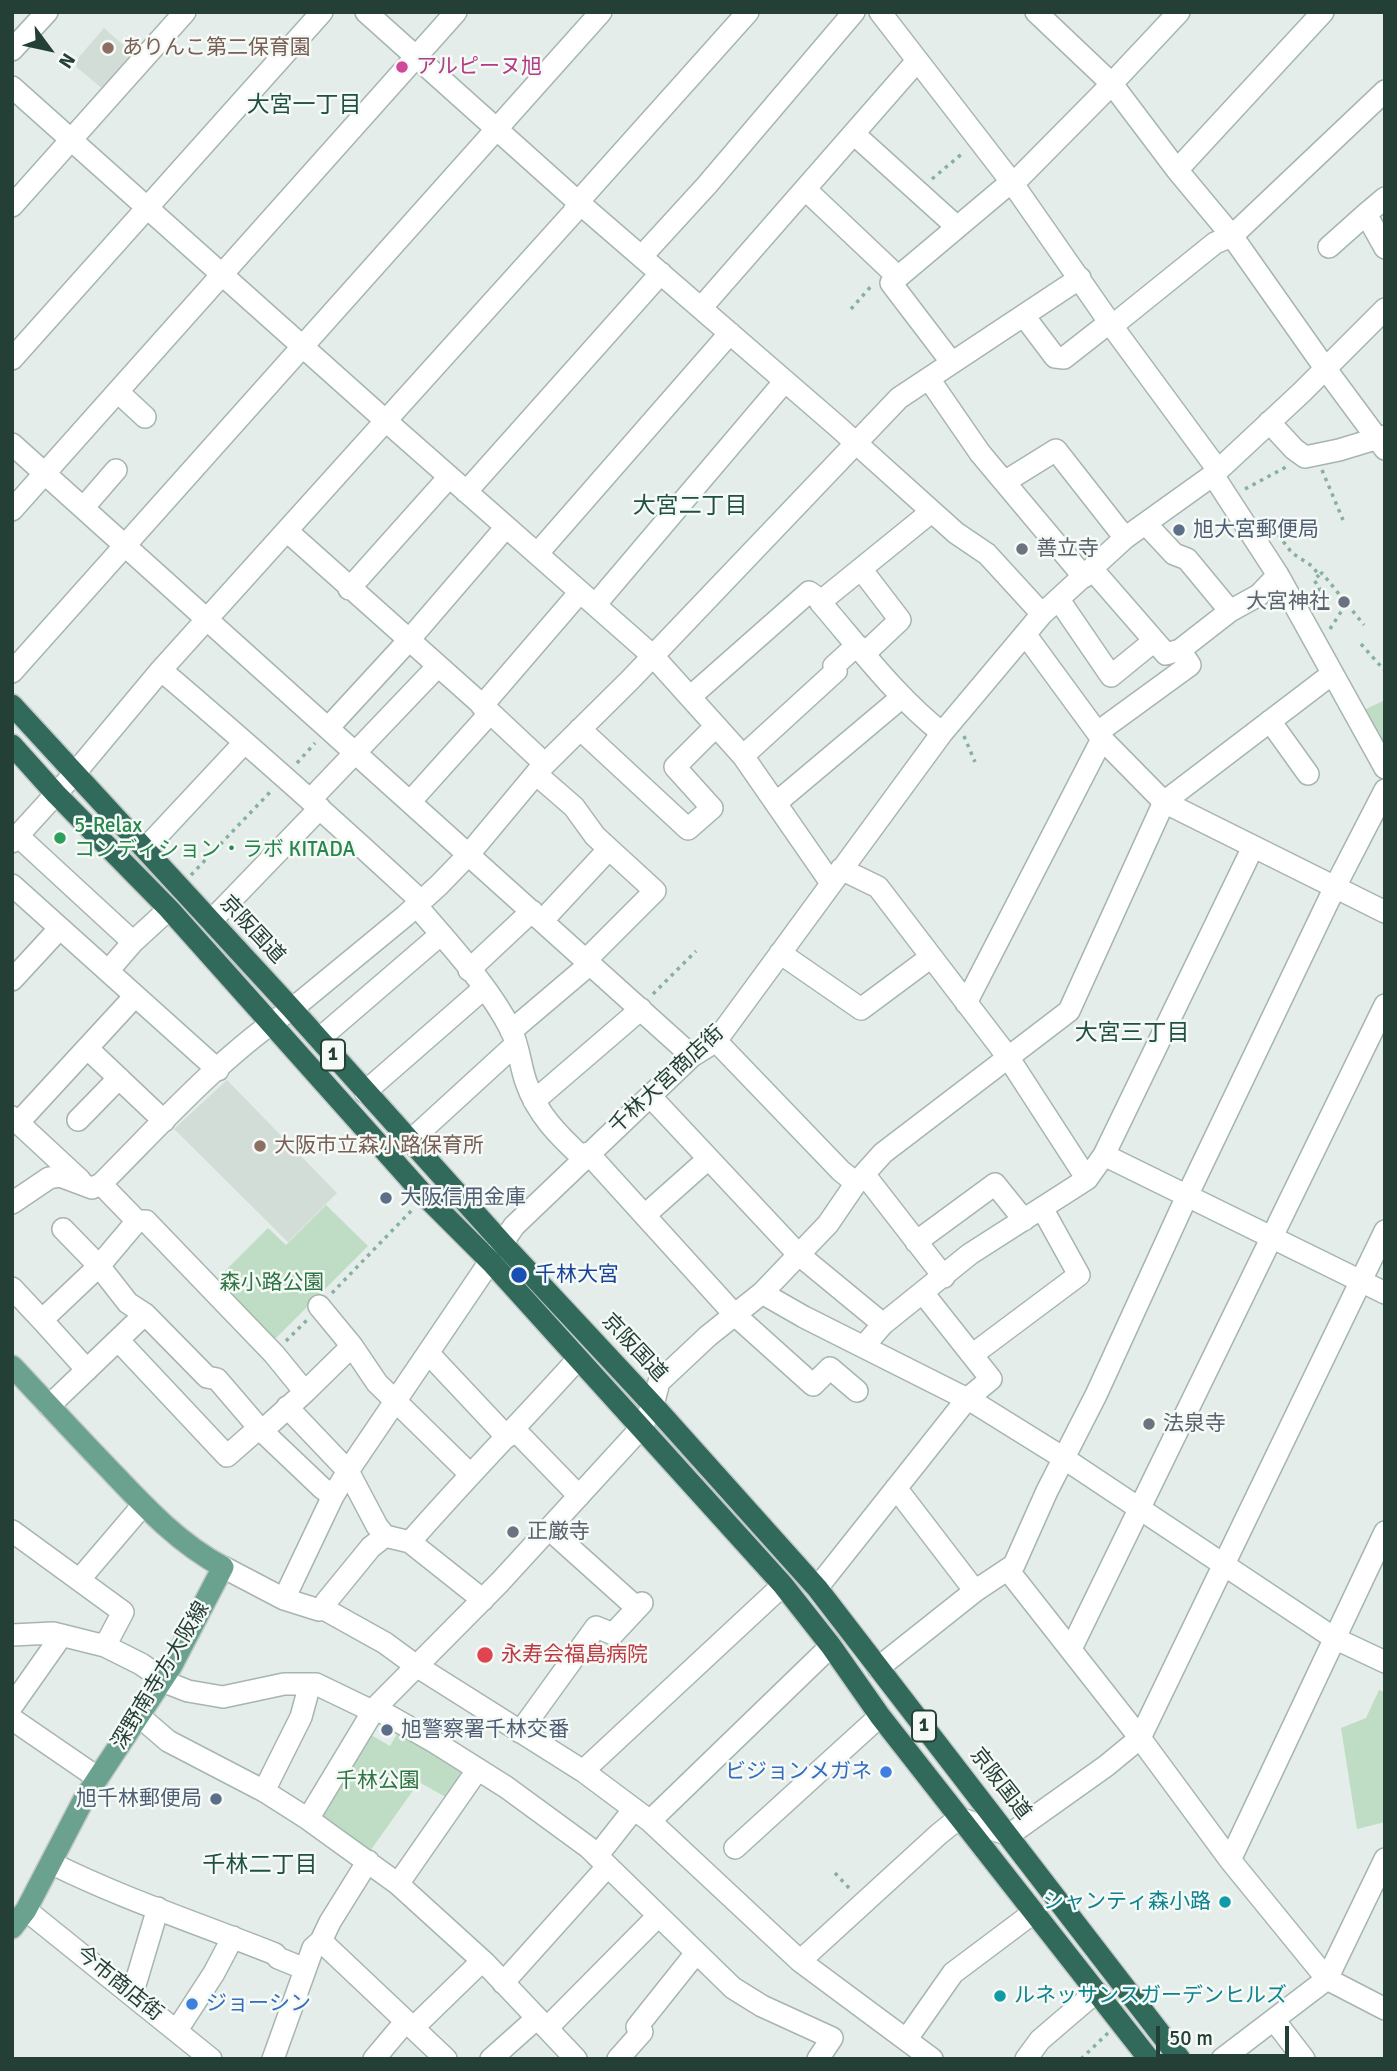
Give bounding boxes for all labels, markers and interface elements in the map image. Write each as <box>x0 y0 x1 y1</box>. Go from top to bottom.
north arrow <box>14 14 84 84</box>
place label: ありんこ第二保育園 <box>122 35 311 61</box>
marker: ありんこ第二保育園 <box>100 40 116 56</box>
text: N <box>53 48 80 73</box>
place label: アルピーヌ旭 <box>416 54 542 80</box>
marker: アルピーヌ旭 <box>394 59 410 75</box>
district label: 大宮一丁目 <box>247 92 361 120</box>
district label: 大宮二丁目 <box>633 493 747 521</box>
place label: 旭大宮郵便局 <box>1193 517 1319 543</box>
marker: 旭大宮郵便局 <box>1171 522 1187 538</box>
place label: 善立寺 <box>1036 536 1099 562</box>
marker: 善立寺 <box>1014 541 1030 557</box>
place label: 大宮神社 <box>1246 589 1330 615</box>
marker: 大宮神社 <box>1336 594 1352 610</box>
place label: 5-Relax コンディション・ラボ KITADA <box>74 813 355 863</box>
marker: 5-Relax コンディション・ラボ KITADA <box>52 830 68 846</box>
street label: 京阪国道 <box>214 891 290 969</box>
district label: 大宮三丁目 <box>1075 1020 1189 1048</box>
street label: 千林大宮商店街 <box>605 1021 729 1139</box>
road number: 1 <box>321 1040 345 1070</box>
place label: 大阪市立森小路保育所 <box>274 1133 484 1159</box>
marker: 大阪市立森小路保育所 <box>252 1138 268 1154</box>
place label: 大阪信用金庫 <box>400 1185 526 1211</box>
marker: 大阪信用金庫 <box>378 1190 394 1206</box>
place label: 千林大宮 <box>535 1262 619 1288</box>
marker: 千林大宮 <box>509 1265 529 1285</box>
park label: 森小路公園 <box>220 1270 324 1296</box>
street label: 京阪国道 <box>596 1309 672 1387</box>
place label: 法泉寺 <box>1163 1411 1226 1437</box>
marker: 法泉寺 <box>1141 1416 1157 1432</box>
place label: 正厳寺 <box>527 1519 590 1545</box>
marker: 正厳寺 <box>505 1524 521 1540</box>
street label: 深野南寺方大阪線 <box>107 1598 215 1754</box>
place label: 永寿会福島病院 <box>501 1642 648 1668</box>
marker: 永寿会福島病院 <box>475 1645 495 1665</box>
road number: 1 <box>912 1710 936 1742</box>
place label: 旭警察署千林交番 <box>401 1717 569 1743</box>
marker: 旭警察署千林交番 <box>379 1722 395 1738</box>
street label: 京阪国道 <box>964 1743 1036 1825</box>
place label: ビジョンメガネ <box>725 1759 872 1785</box>
marker: ビジョンメガネ <box>878 1764 894 1780</box>
park label: 千林公園 <box>336 1768 420 1794</box>
place label: 旭千林郵便局 <box>76 1786 202 1812</box>
marker: 旭千林郵便局 <box>208 1791 224 1807</box>
district label: 千林二丁目 <box>203 1852 317 1880</box>
place label: シャンティ森小路 <box>1043 1889 1211 1915</box>
marker: シャンティ森小路 <box>1217 1894 1233 1910</box>
street label: 今市商店街 <box>70 1941 168 2027</box>
place label: ルネッサンスガーデンヒルズ <box>1014 1983 1287 2009</box>
marker: ルネッサンスガーデンヒルズ <box>992 1988 1008 2004</box>
place label: ジョーシン <box>206 1991 311 2017</box>
marker: ジョーシン <box>184 1996 200 2012</box>
scale bar <box>1159 2011 1292 2056</box>
text: 50 m <box>1169 2025 1213 2051</box>

